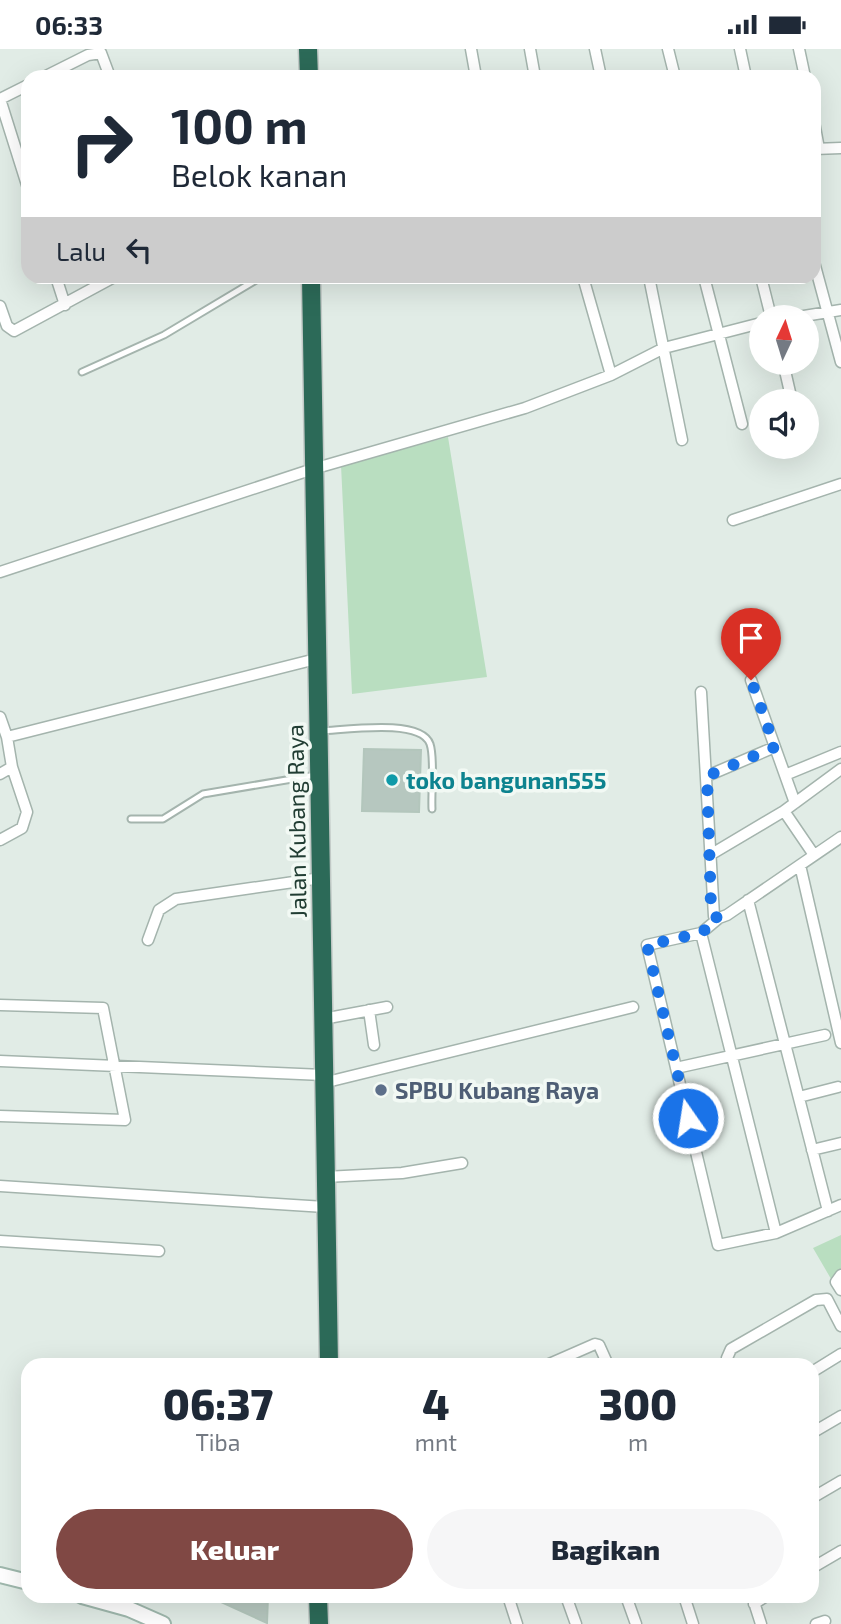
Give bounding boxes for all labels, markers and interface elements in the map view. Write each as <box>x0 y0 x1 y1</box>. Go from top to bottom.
text: 06:33 <box>35 9 103 40</box>
text: 100 m <box>171 95 308 154</box>
icon: right <box>56 98 147 189</box>
text: Belok kanan <box>171 155 347 193</box>
icon: left <box>120 231 158 269</box>
text: Lalu <box>56 235 106 266</box>
north arrow <box>749 305 819 375</box>
map controls <box>749 305 819 459</box>
button: sound <box>749 389 819 459</box>
pin <box>721 608 781 680</box>
icon: arrive <box>732 619 770 657</box>
street label: Jalan Kubang Raya <box>280 724 312 918</box>
place label: toko bangunan555 <box>406 766 606 794</box>
marker: toko bangunan555 <box>384 772 400 788</box>
place label: SPBU Kubang Raya <box>395 1076 599 1104</box>
position arrow <box>651 1081 725 1155</box>
marker: SPBU Kubang Raya <box>373 1082 389 1098</box>
text: 06:37 <box>163 1378 273 1428</box>
text: 4 <box>422 1378 450 1428</box>
text: 300 <box>599 1378 677 1428</box>
text: Tiba <box>195 1428 240 1456</box>
text: mnt <box>415 1428 457 1456</box>
text: m <box>628 1428 648 1456</box>
button: Keluar <box>56 1509 413 1589</box>
button: Bagikan <box>427 1509 784 1589</box>

